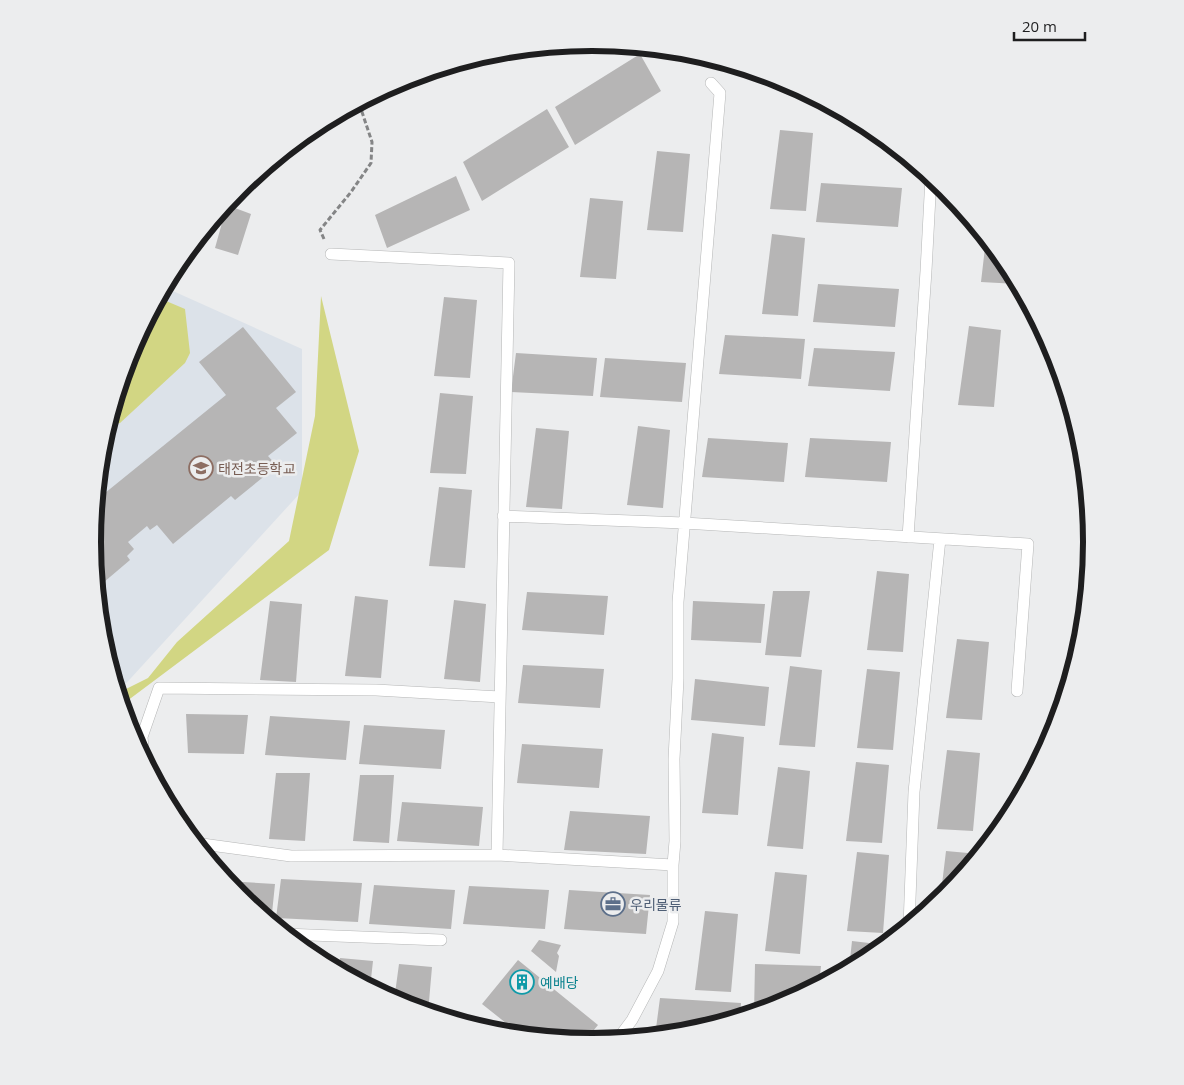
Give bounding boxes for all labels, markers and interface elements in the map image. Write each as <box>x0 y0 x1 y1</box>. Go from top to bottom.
scale bar <box>1014 10 1085 42</box>
text: 20 m <box>1022 16 1057 36</box>
school or university icon: 태전초등학교 <box>188 455 214 481</box>
place label: 태전초등학교 <box>218 459 295 478</box>
office icon: 우리물류 <box>600 891 626 917</box>
place label: 우리물류 <box>630 895 682 914</box>
building icon: 예배당 <box>509 969 535 995</box>
place label: 예배당 <box>540 973 579 992</box>

